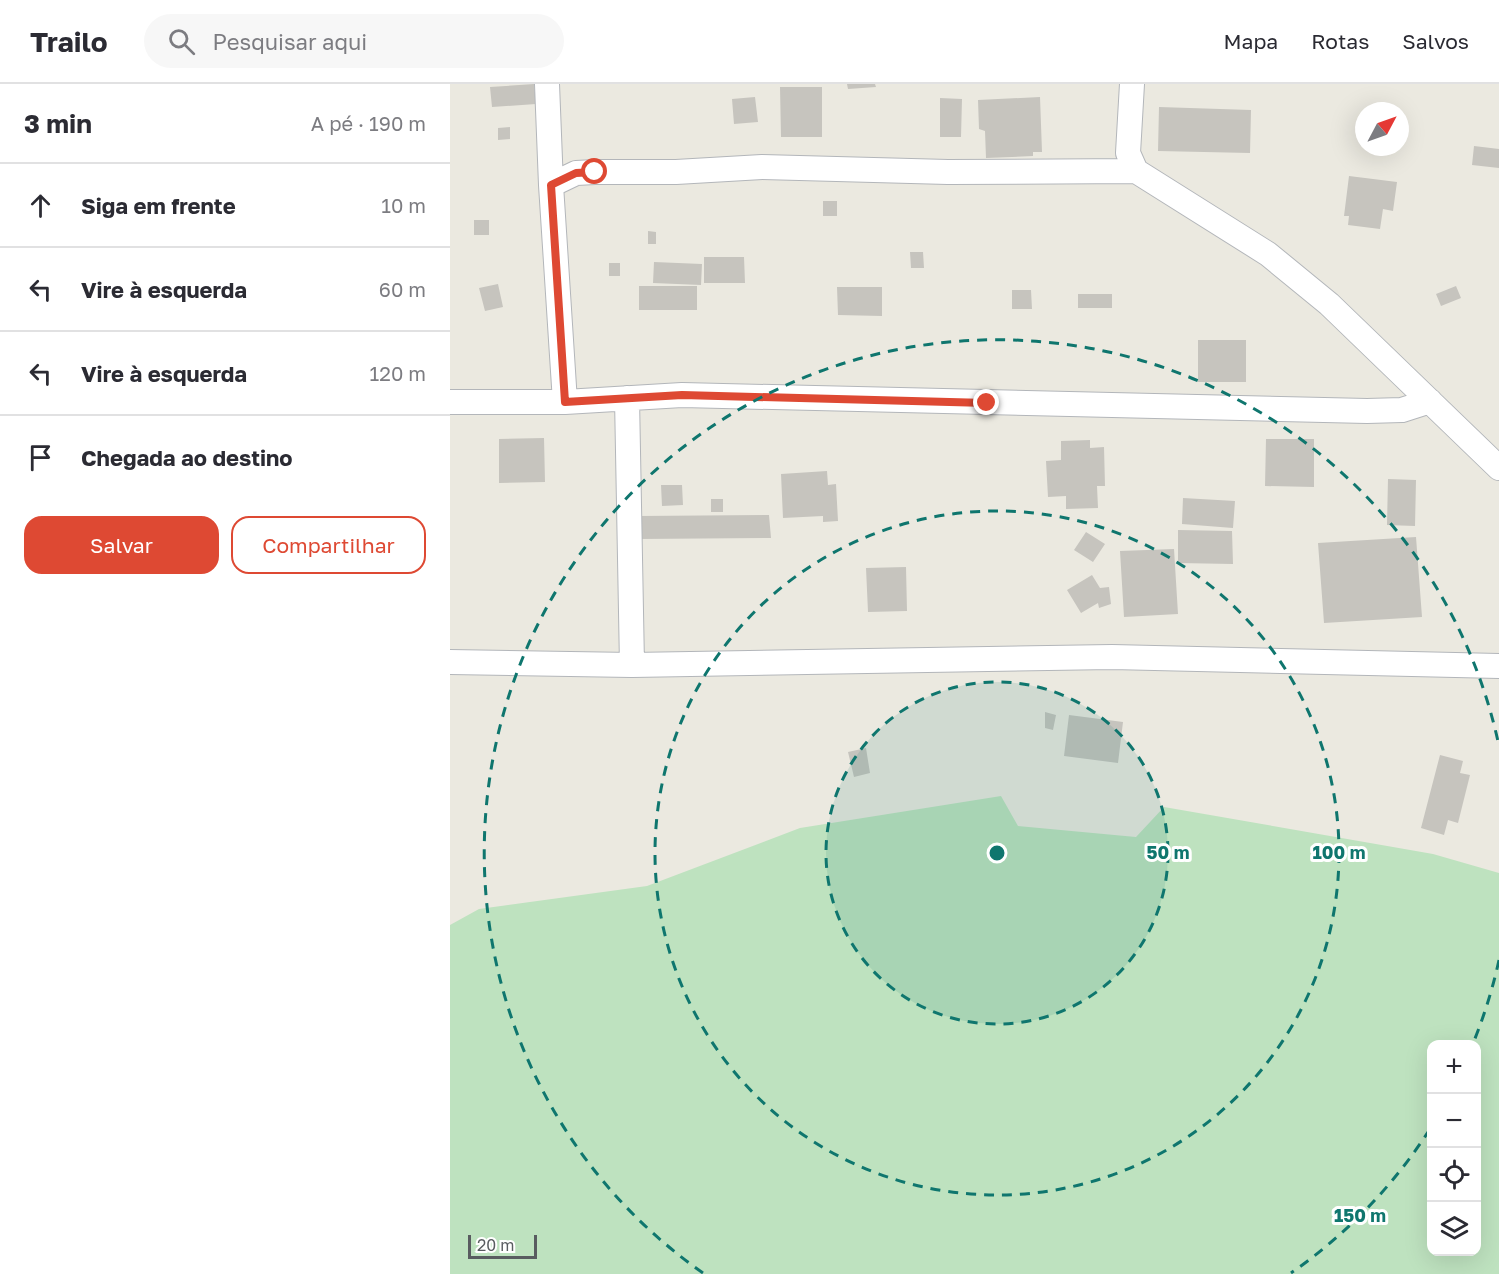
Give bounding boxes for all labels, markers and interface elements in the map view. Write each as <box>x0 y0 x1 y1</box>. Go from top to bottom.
search box <box>144 14 564 68</box>
text: Trailo <box>30 25 108 58</box>
icon: search <box>165 25 198 58</box>
text: Pesquisar aqui <box>213 28 367 55</box>
text: Mapa <box>1224 28 1278 54</box>
text: Rotas <box>1311 28 1369 54</box>
text: Salvos <box>1402 28 1469 54</box>
north arrow <box>1355 102 1409 156</box>
text: 3 min <box>24 108 92 139</box>
text: A pé · 190 m <box>311 111 426 135</box>
route start <box>581 158 607 184</box>
icon: ahead <box>24 189 57 222</box>
text: Siga em frente <box>81 192 236 219</box>
text: 10 m <box>381 193 426 217</box>
icon: left <box>24 273 57 306</box>
text: Vire à esquerda <box>81 276 247 303</box>
text: 60 m <box>379 277 426 301</box>
icon: left <box>24 357 57 390</box>
text: Vire à esquerda <box>81 360 247 387</box>
text: 120 m <box>370 361 426 385</box>
route end <box>973 389 999 415</box>
icon: arrive <box>24 441 57 474</box>
text: Chegada ao destino <box>81 444 293 471</box>
button: Salvar <box>24 516 219 574</box>
button: Compartilhar <box>231 516 426 574</box>
text: 50 m <box>1147 841 1189 863</box>
text: 100 m <box>1313 841 1365 863</box>
centre of rings <box>987 843 1007 863</box>
map controls <box>1427 1040 1481 1256</box>
button: + <box>1427 1040 1481 1094</box>
button: − <box>1427 1094 1481 1148</box>
button: locate <box>1427 1148 1481 1202</box>
button: layers <box>1427 1202 1481 1256</box>
text: 150 m <box>1334 1204 1386 1226</box>
scale bar <box>468 1232 537 1260</box>
text: 20 m <box>477 1235 514 1255</box>

